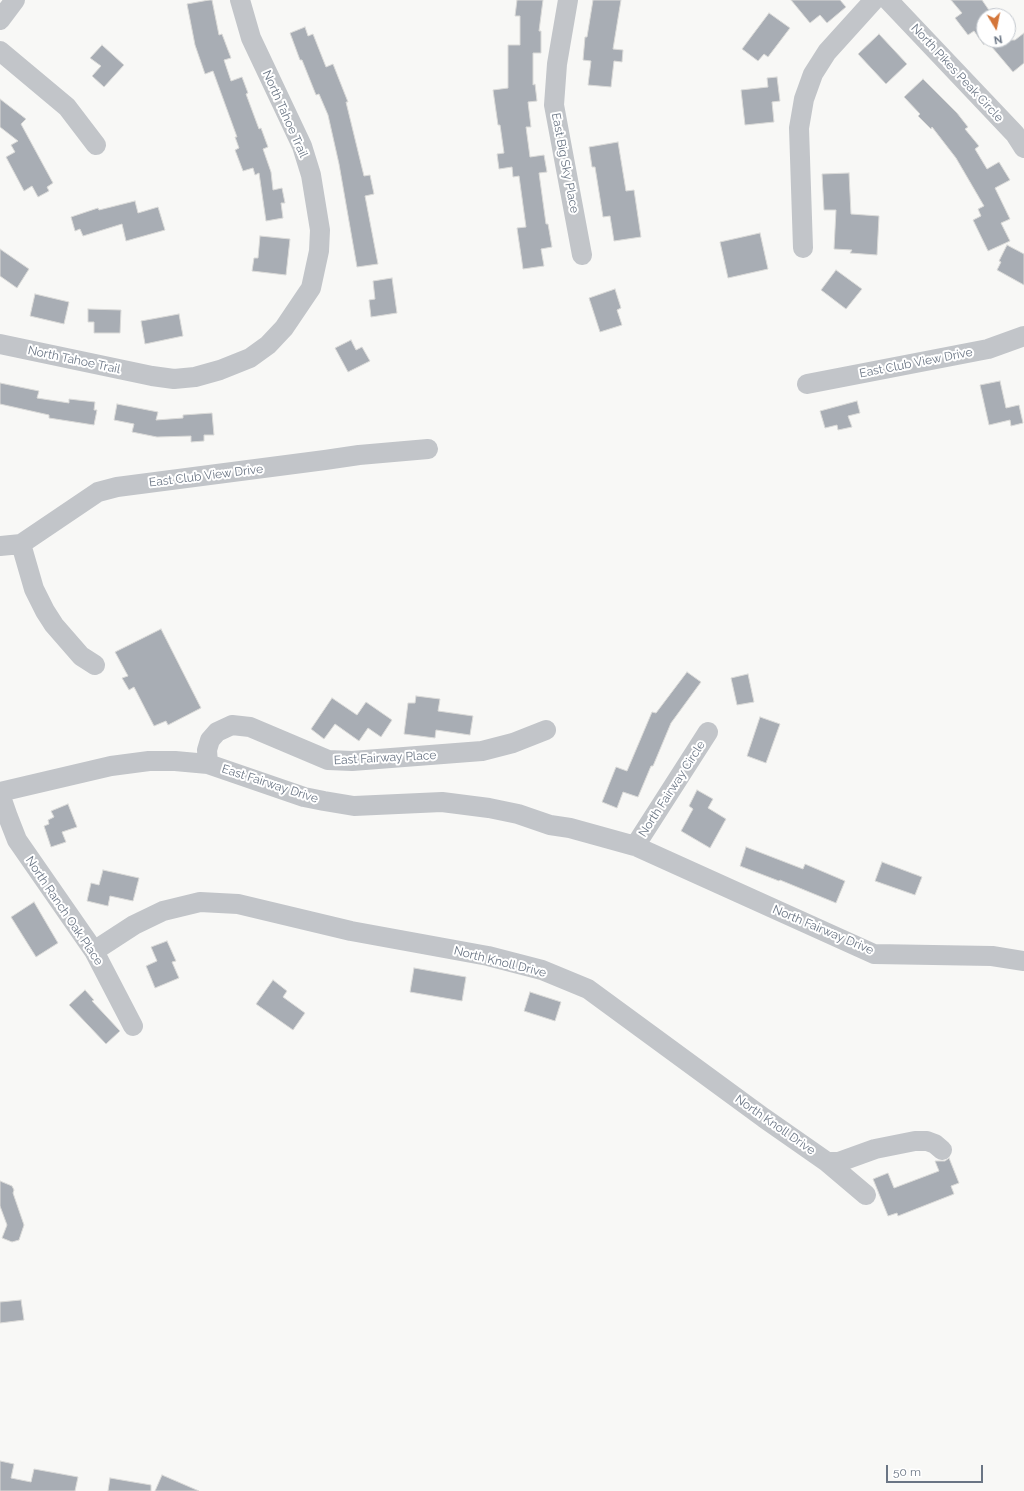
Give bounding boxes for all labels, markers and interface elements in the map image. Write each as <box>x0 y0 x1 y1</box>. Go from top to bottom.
north arrow <box>976 8 1016 48</box>
street label: North Pikes Peak Circle <box>908 21 1006 125</box>
street label: North Tahoe Trail <box>259 68 311 160</box>
street label: East Big Sky Place <box>548 112 582 214</box>
street label: North Tahoe Trail <box>26 343 122 377</box>
street label: East Club View Drive <box>858 345 974 381</box>
street label: East Club View Drive <box>148 462 264 490</box>
street label: North Fairway Circle <box>636 738 708 840</box>
street label: East Fairway Place <box>333 748 437 768</box>
street label: East Fairway Drive <box>220 762 320 806</box>
street label: North Ranch Oak Place <box>22 854 106 968</box>
street label: North Fairway Drive <box>770 902 876 958</box>
street label: North Knoll Drive <box>452 944 548 980</box>
street label: North Knoll Drive <box>732 1092 818 1158</box>
scale bar <box>888 1457 985 1483</box>
text: 50 m <box>893 1465 921 1479</box>

